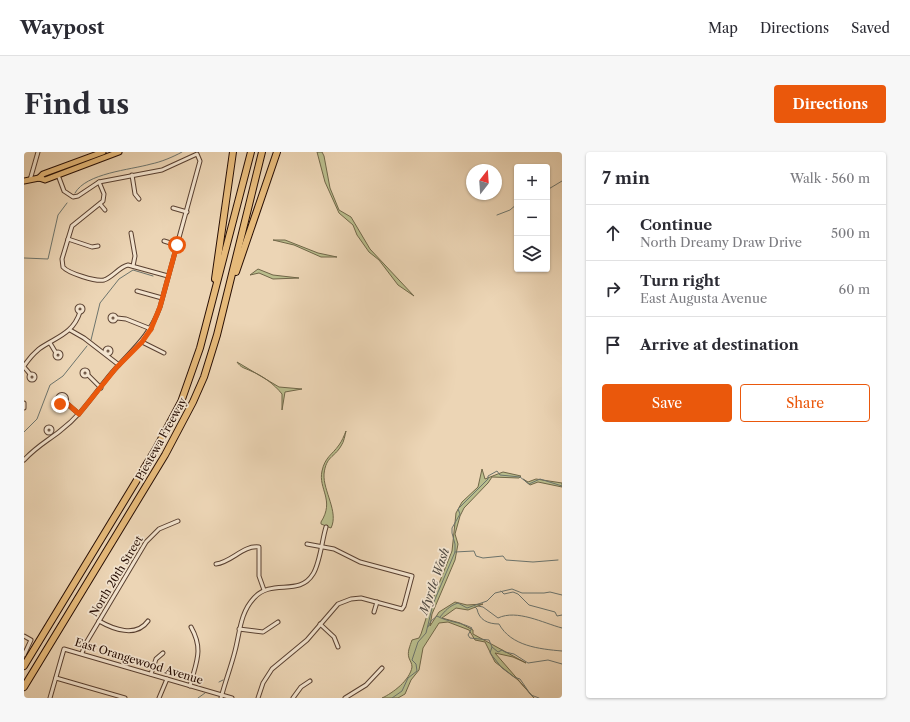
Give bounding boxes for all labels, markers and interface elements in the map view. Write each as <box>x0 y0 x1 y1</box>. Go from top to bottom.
text: Waypost <box>20 16 104 39</box>
text: Map <box>708 19 738 37</box>
text: Directions <box>760 19 829 37</box>
text: Saved <box>851 19 890 37</box>
button: Directions <box>774 85 886 123</box>
text: Find us <box>24 87 129 121</box>
north arrow <box>466 164 502 200</box>
map controls <box>514 164 550 272</box>
button: + <box>514 164 550 200</box>
text: 7 min <box>602 168 650 188</box>
text: Walk · 560 m <box>790 170 870 186</box>
button: − <box>514 200 550 236</box>
text: Continue <box>640 215 712 234</box>
icon: ahead <box>602 222 624 244</box>
text: 500 m <box>831 225 870 241</box>
text: North Dreamy Draw Drive <box>640 234 802 250</box>
route start <box>168 236 186 254</box>
button: layers <box>514 236 550 272</box>
text: Turn right <box>640 271 720 290</box>
icon: right <box>602 278 624 300</box>
text: 60 m <box>839 281 870 297</box>
text: East Augusta Avenue <box>640 290 767 306</box>
icon: arrive <box>602 334 624 356</box>
text: Arrive at destination <box>640 335 799 354</box>
button: Save <box>602 384 732 422</box>
button: Share <box>740 384 870 422</box>
street label: Piestewa Freeway <box>132 394 190 483</box>
route end <box>51 395 69 413</box>
street label: North 20th Street <box>86 533 146 619</box>
water label: Myrtle Wash <box>415 546 452 618</box>
street label: East Orangewood Avenue <box>73 635 205 687</box>

